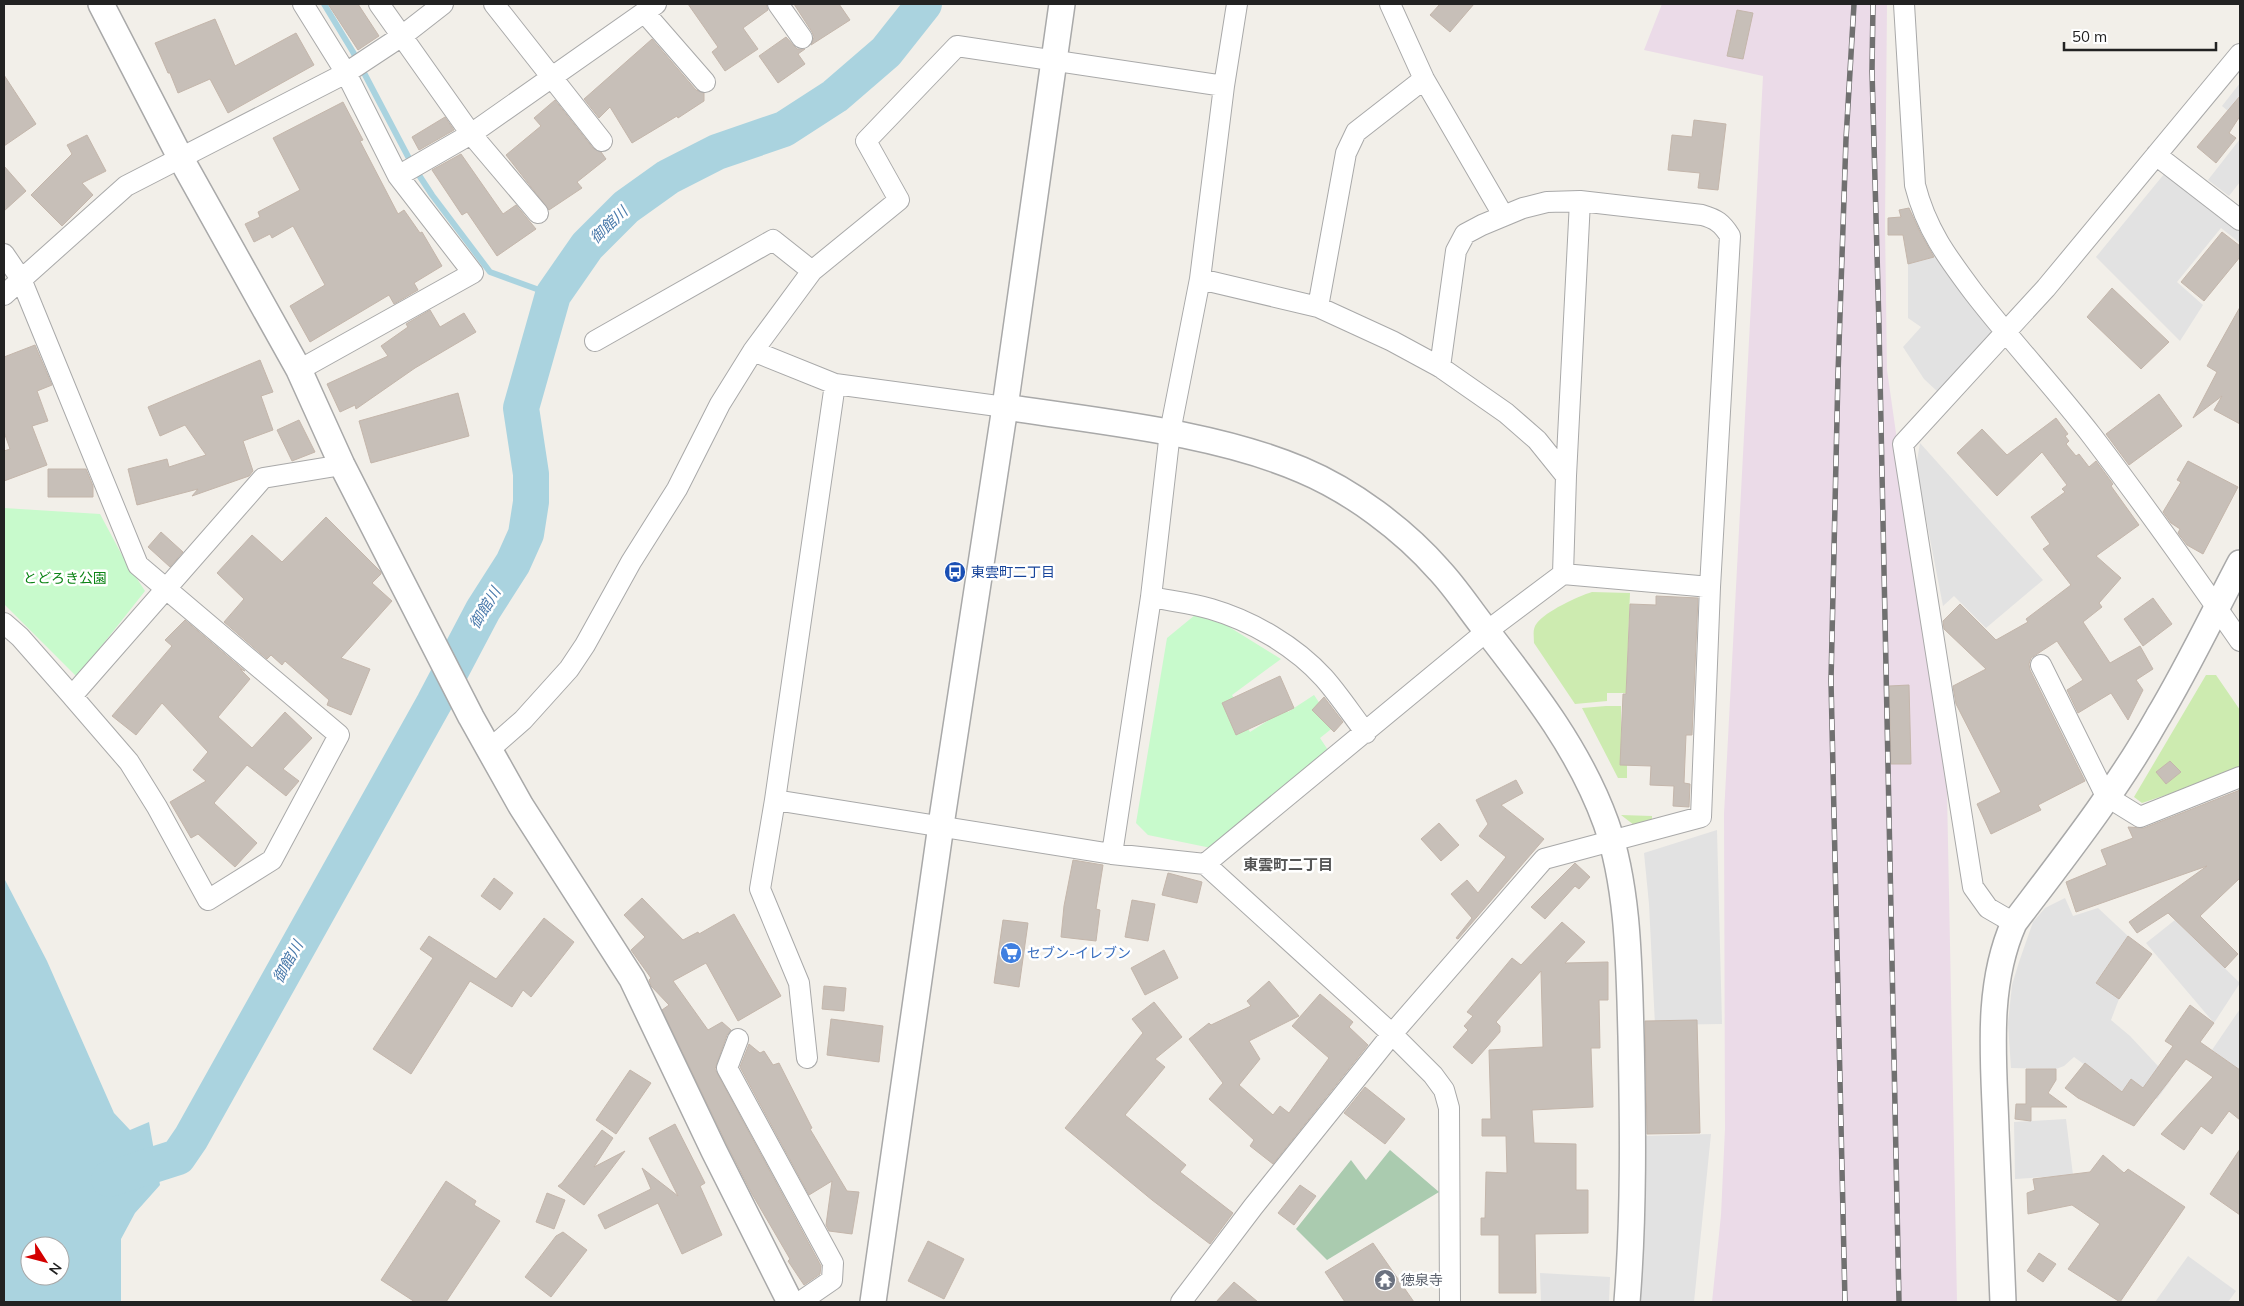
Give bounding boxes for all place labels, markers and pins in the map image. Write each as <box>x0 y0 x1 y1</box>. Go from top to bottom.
bus stop icon: 東雲町二丁目 <box>943 560 967 584</box>
place label: 東雲町二丁目 <box>971 563 1055 581</box>
supermarket icon: セブン-イレブン <box>999 941 1023 965</box>
place label: セブン-イレブン <box>1027 944 1131 962</box>
temple icon: 徳泉寺 <box>1373 1268 1397 1292</box>
place label: 徳泉寺 <box>1401 1271 1443 1289</box>

